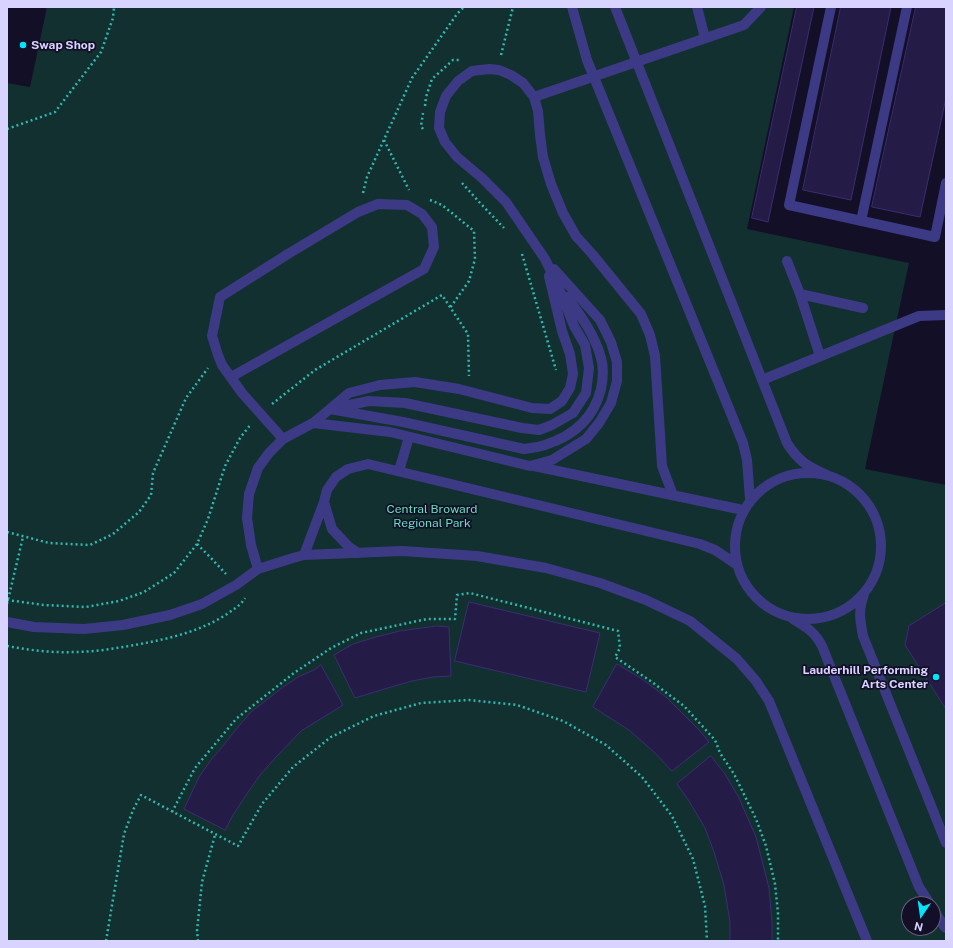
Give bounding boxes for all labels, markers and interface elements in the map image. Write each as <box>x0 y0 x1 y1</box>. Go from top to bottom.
place label: Swap Shop <box>31 38 95 52</box>
marker: Swap Shop <box>18 40 28 50</box>
park label: Central Broward Regional Park <box>387 502 477 530</box>
place label: Lauderhill Performing Arts Center <box>802 663 928 691</box>
marker: Lauderhill Performing Arts Center <box>931 672 941 682</box>
north arrow <box>901 896 941 936</box>
text: N <box>913 920 924 934</box>

